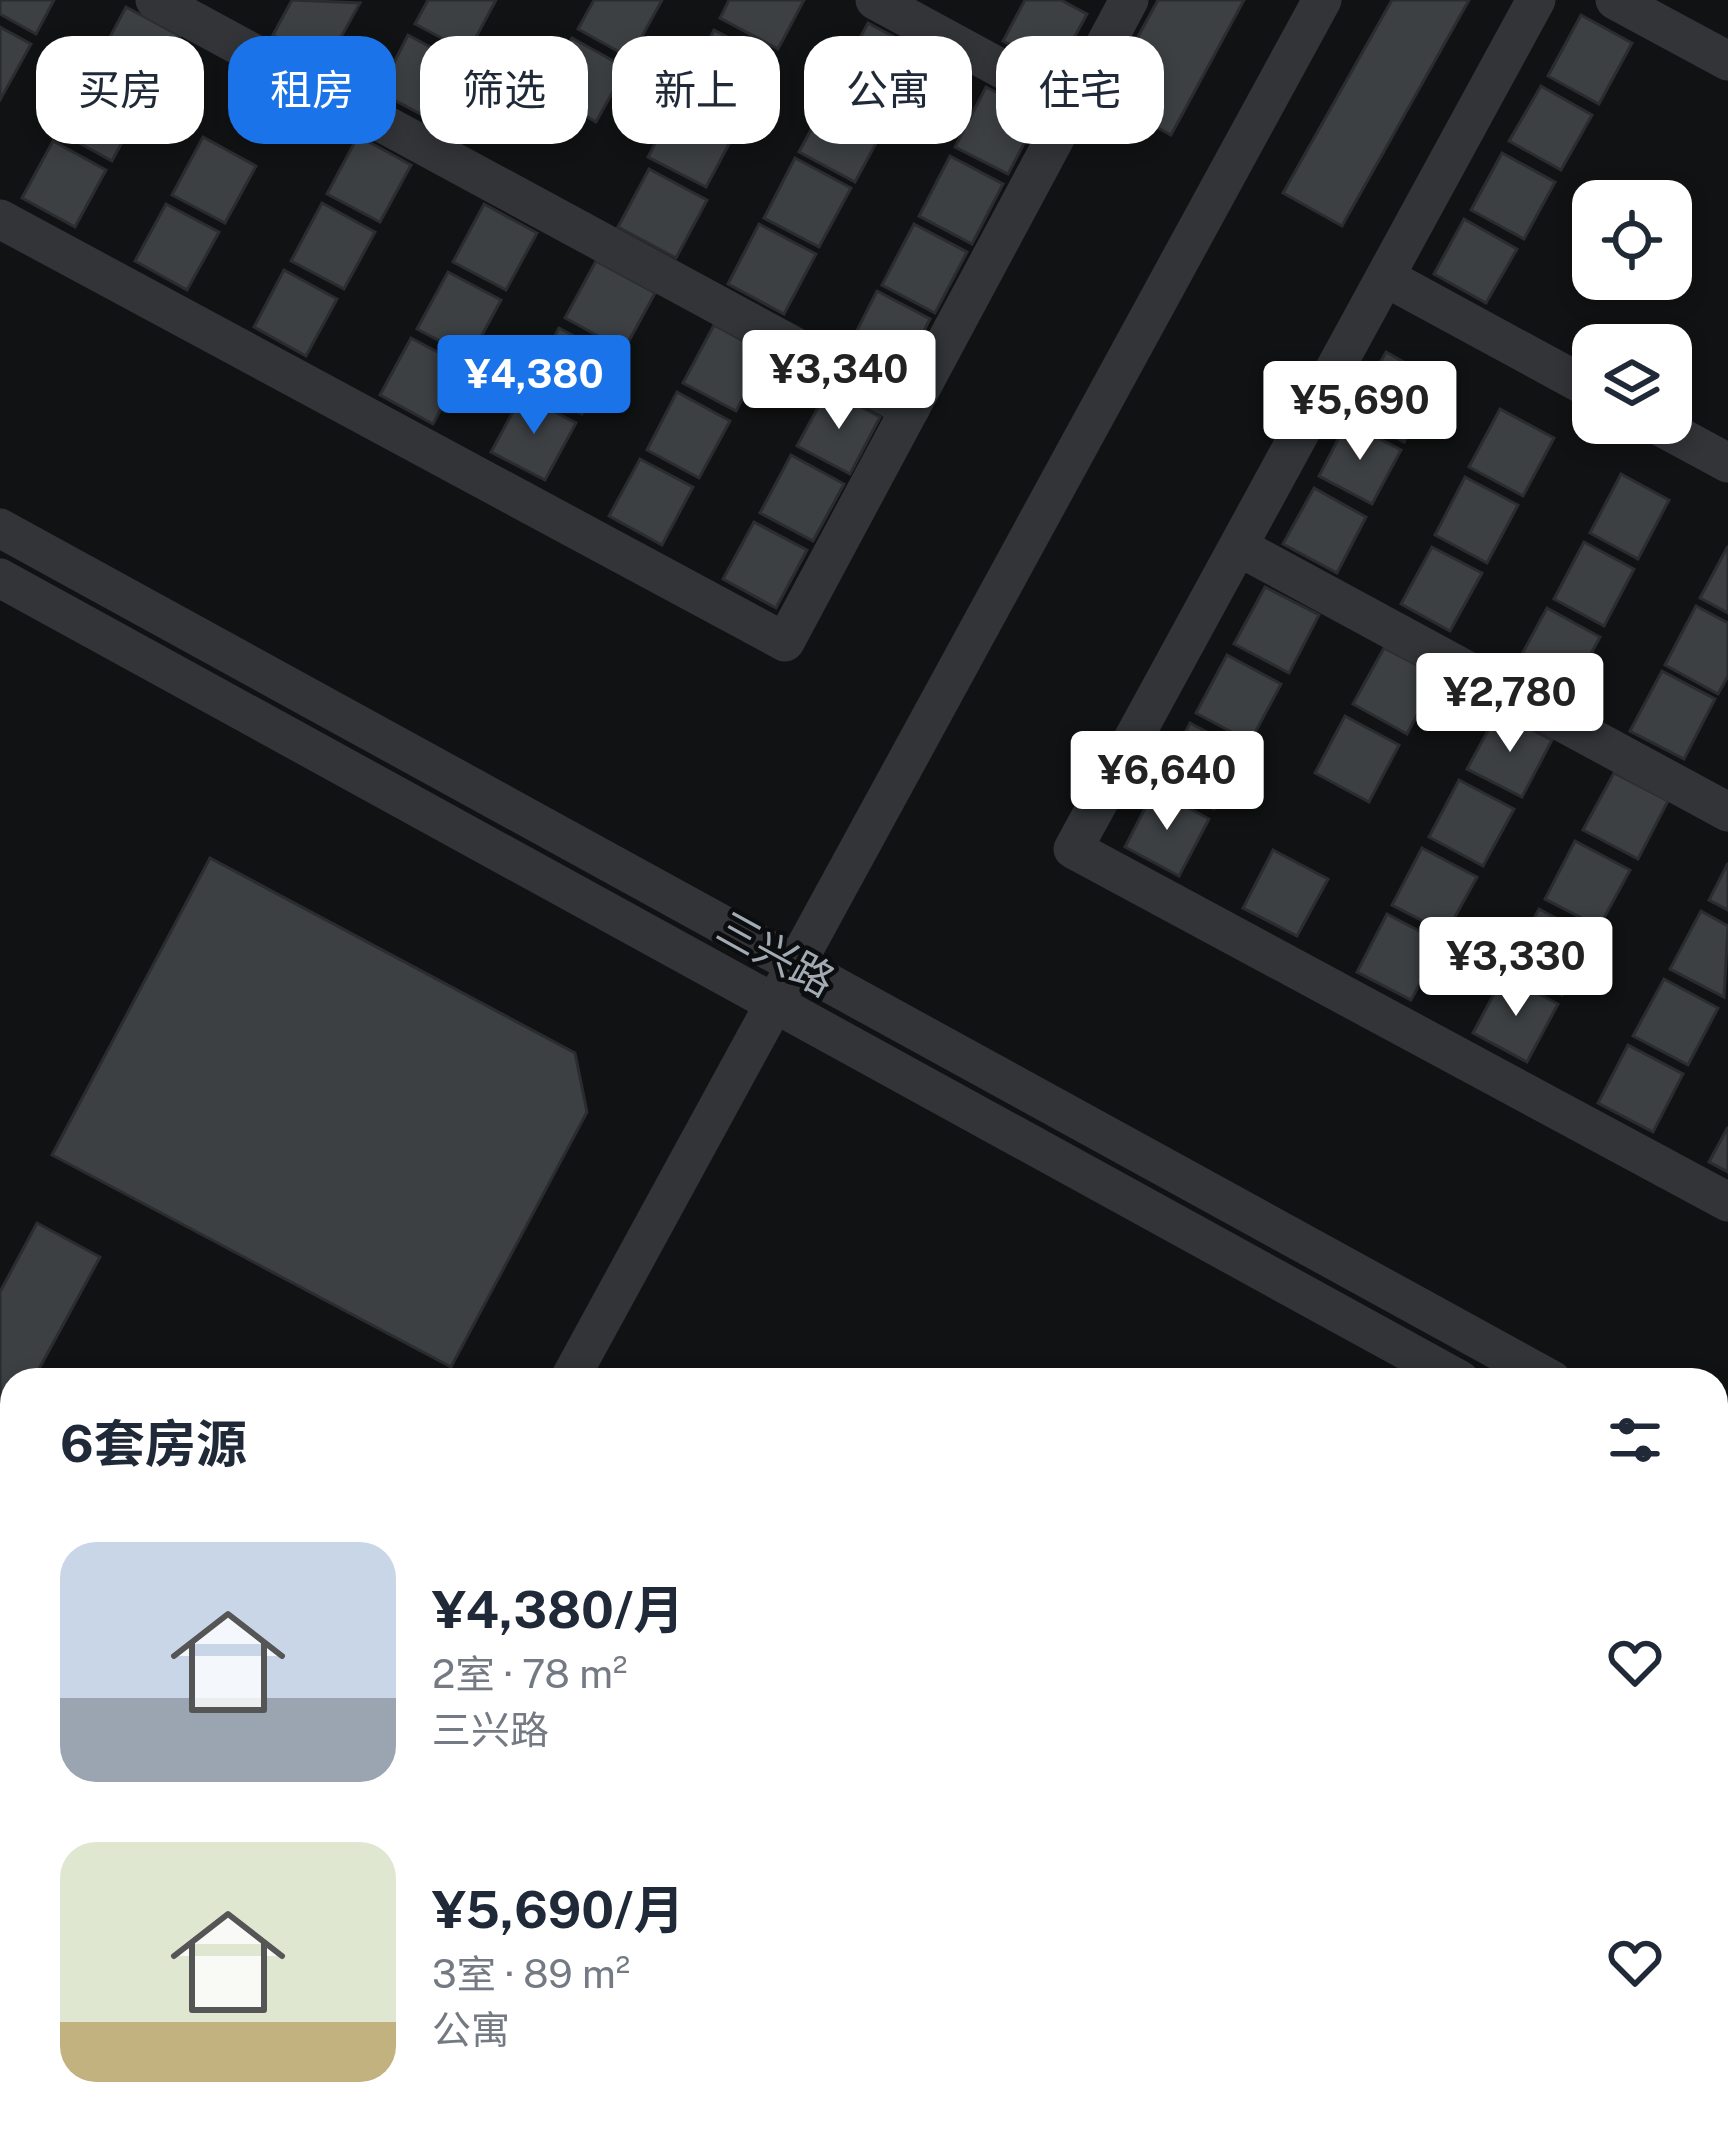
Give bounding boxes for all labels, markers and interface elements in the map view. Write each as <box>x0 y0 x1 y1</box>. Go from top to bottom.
chip: 买房 <box>36 36 204 144</box>
chip: 租房 <box>228 36 396 144</box>
chip: 筛选 <box>420 36 588 144</box>
chip: 新上 <box>612 36 780 144</box>
chip: 公寓 <box>804 36 972 144</box>
chip: 住宅 <box>996 36 1164 144</box>
map controls <box>1572 180 1692 444</box>
button: locate <box>1572 180 1692 300</box>
button: layers <box>1572 324 1692 444</box>
pin: ¥3,340 <box>741 330 937 432</box>
pin: ¥4,380 <box>436 335 632 437</box>
text: ¥3,340 <box>770 346 908 392</box>
text: ¥4,380 <box>464 351 604 397</box>
pin: ¥5,690 <box>1262 361 1458 463</box>
text: ¥5,690 <box>1290 377 1430 423</box>
pin: ¥2,780 <box>1412 653 1608 755</box>
text: ¥2,780 <box>1443 669 1577 715</box>
pin: ¥6,640 <box>1069 731 1265 833</box>
text: ¥6,640 <box>1098 747 1236 793</box>
street label: 三兴路 <box>709 902 843 1006</box>
pin: ¥3,330 <box>1418 917 1614 1019</box>
text: ¥3,330 <box>1446 933 1586 979</box>
icon: filters <box>1602 1407 1668 1473</box>
text: 6套房源 <box>60 1414 247 1473</box>
text: ¥4,380/月 <box>432 1580 684 1639</box>
icon: home <box>156 1590 300 1734</box>
icon: heart <box>1602 1629 1668 1695</box>
text: 2室 · 78 m² <box>432 1651 627 1697</box>
text: 三兴路 <box>432 1707 549 1753</box>
text: ¥5,690/月 <box>432 1880 684 1939</box>
icon: home <box>156 1890 300 2034</box>
icon: heart <box>1602 1929 1668 1995</box>
text: 3室 · 89 m² <box>432 1951 630 1997</box>
text: 公寓 <box>432 2007 510 2053</box>

